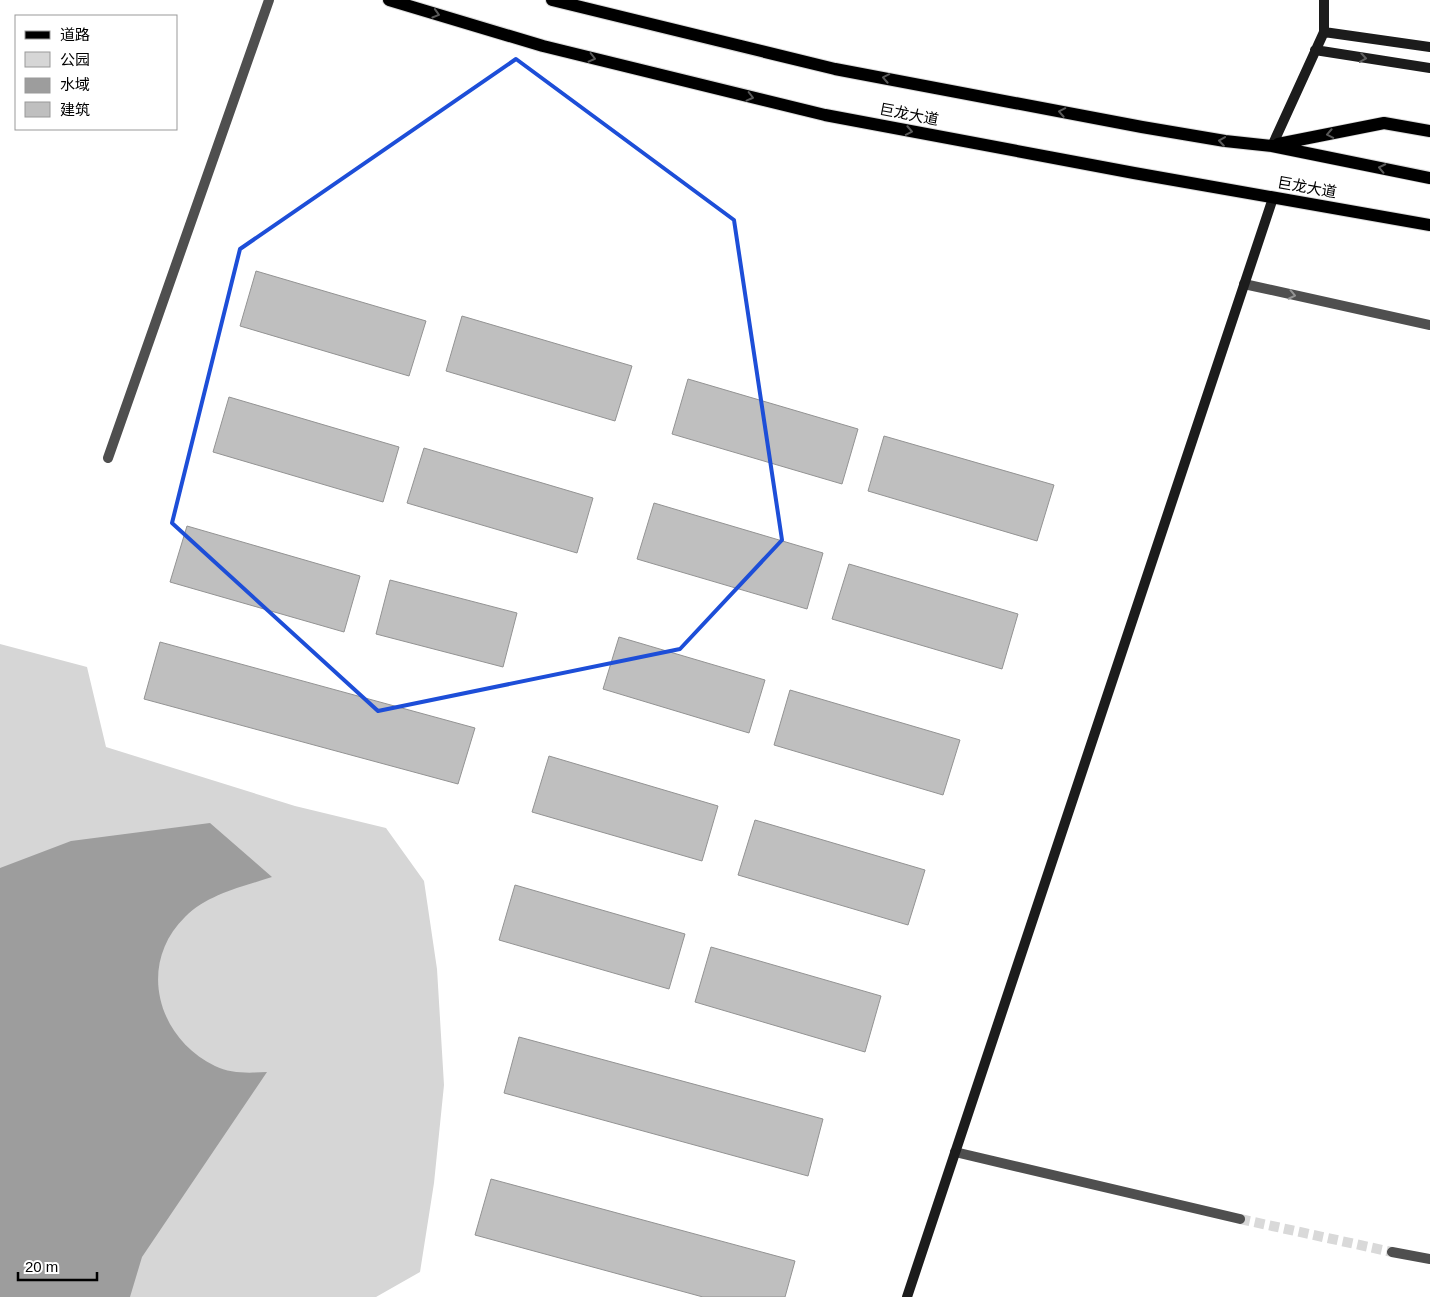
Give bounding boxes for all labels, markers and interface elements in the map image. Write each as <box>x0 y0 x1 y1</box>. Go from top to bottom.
one-way arrow <box>431 9 439 19</box>
legend <box>15 15 178 130</box>
text: 道路 <box>60 26 90 43</box>
text: 公园 <box>60 51 90 68</box>
one-way arrow <box>588 52 597 63</box>
one-way arrow <box>1359 52 1368 62</box>
one-way arrow <box>881 74 890 84</box>
text: 水域 <box>60 76 90 93</box>
one-way arrow <box>745 91 753 101</box>
street label: 巨龙大道 <box>878 100 940 128</box>
text: 建筑 <box>60 101 90 118</box>
one-way arrow <box>1058 107 1067 117</box>
one-way arrow <box>904 125 913 135</box>
one-way arrow <box>1326 128 1335 139</box>
one-way arrow <box>1218 136 1227 146</box>
one-way arrow <box>1378 164 1387 174</box>
street label: 巨龙大道 <box>1276 173 1338 201</box>
one-way arrow <box>1287 289 1296 300</box>
scale bar <box>18 1250 96 1282</box>
text: 20 m <box>25 1258 58 1275</box>

